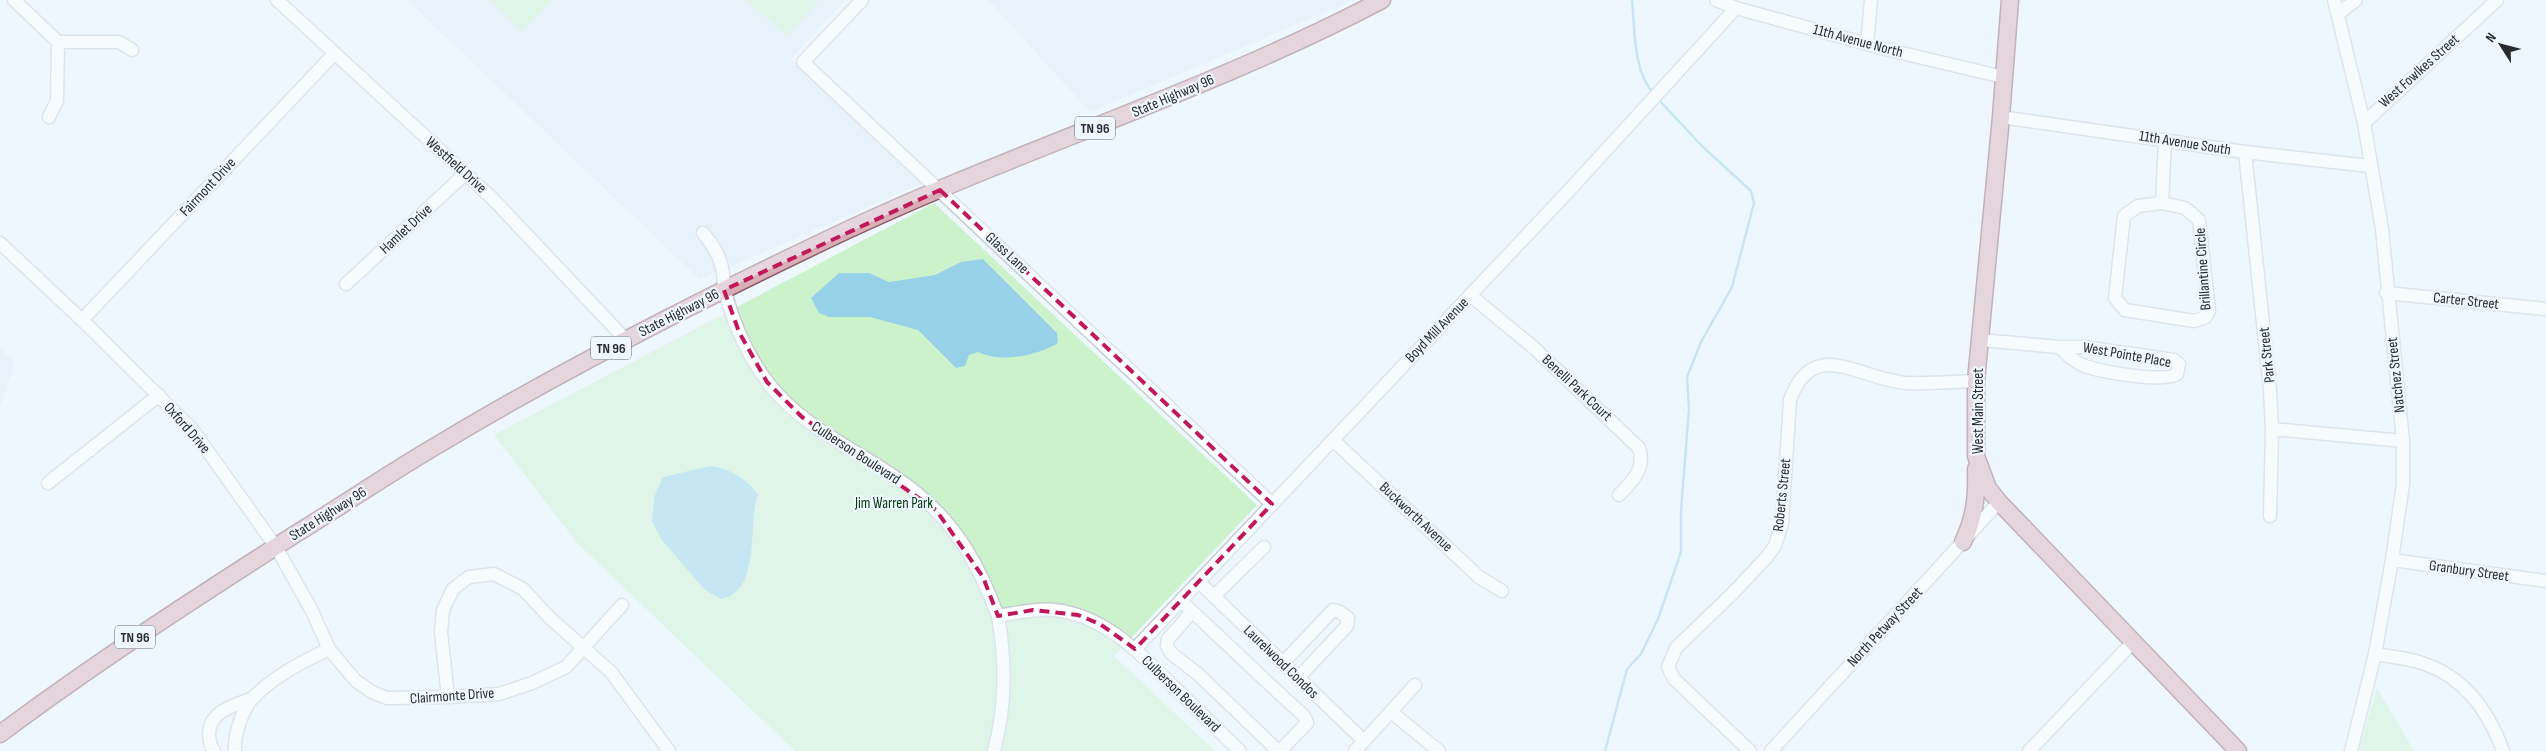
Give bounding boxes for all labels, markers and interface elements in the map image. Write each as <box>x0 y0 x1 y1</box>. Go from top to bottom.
street label: 11th Avenue North <box>1811 20 1905 62</box>
north arrow <box>2476 20 2526 70</box>
street label: West Fowlkes Street <box>2375 30 2463 112</box>
text: N <box>2482 30 2500 46</box>
street label: State Highway 96 <box>1129 70 1217 122</box>
road number: TN 96 <box>1075 116 1115 140</box>
street label: 11th Avenue South <box>2138 126 2232 160</box>
street label: Westfield Drive <box>422 133 490 197</box>
street label: Fairmont Drive <box>176 154 240 220</box>
street label: Hamlet Drive <box>376 200 436 258</box>
street label: Brillantine Circle <box>2191 227 2215 311</box>
street label: Glass Lane <box>981 228 1033 278</box>
street label: State Highway 96 <box>636 285 722 341</box>
street label: Carter Street <box>2432 288 2500 314</box>
street label: Boyd Mill Avenue <box>1401 293 1473 367</box>
street label: Park Street <box>2255 326 2279 384</box>
road number: TN 96 <box>591 336 631 359</box>
street label: Natchez Street <box>2383 336 2409 414</box>
street label: West Pointe Place <box>2081 338 2173 372</box>
street label: Benelli Park Court <box>1538 351 1616 426</box>
street label: West Main Street <box>1969 368 1988 454</box>
street label: Oxford Drive <box>159 398 215 458</box>
street label: Culberson Boulevard <box>808 417 904 489</box>
street label: Roberts Street <box>1769 457 1795 533</box>
street label: Buckworth Avenue <box>1375 478 1457 556</box>
street label: State Highway 96 <box>286 483 370 545</box>
park label: Jim Warren Park <box>854 494 933 513</box>
street label: Granbury Street <box>2428 556 2511 586</box>
street label: North Petway Street <box>1843 583 1927 671</box>
street label: Laurelwood Condos <box>1239 621 1323 703</box>
road number: TN 96 <box>115 626 155 649</box>
street label: Culberson Boulevard <box>1138 652 1224 736</box>
street label: Clairmonte Drive <box>409 684 495 708</box>

